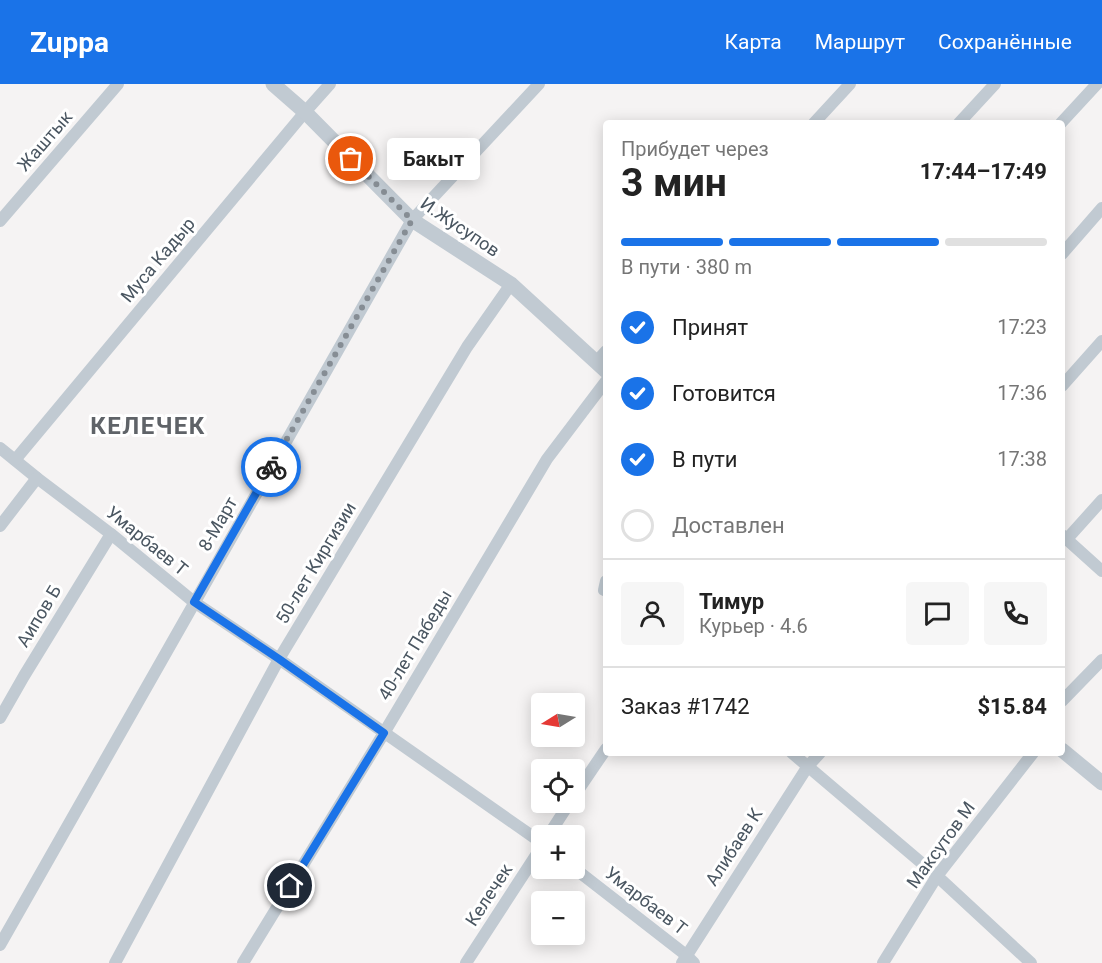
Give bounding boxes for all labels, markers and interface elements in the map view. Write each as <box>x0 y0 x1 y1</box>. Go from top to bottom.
text: Zuppa <box>30 26 109 59</box>
text: Карта <box>725 30 782 54</box>
text: Маршрут <box>815 30 905 54</box>
text: Сохранённые <box>938 30 1072 54</box>
street label: Жаштык <box>13 106 77 175</box>
pin <box>325 133 376 184</box>
text: Прибудет через <box>621 137 769 161</box>
callout: Бакыт <box>387 138 480 180</box>
icon: bag <box>334 142 367 175</box>
text: Бакыт <box>403 147 464 171</box>
text: 17:44–17:49 <box>920 159 1047 184</box>
text: 3 мин <box>621 160 727 206</box>
street label: И.Жусупов <box>417 192 504 261</box>
street label: Муса Кадыр <box>116 213 199 306</box>
text: В пути · 380 m <box>621 255 752 279</box>
icon: check <box>621 311 654 344</box>
text: Принят <box>672 315 748 340</box>
text: 17:23 <box>997 315 1047 339</box>
icon: check <box>621 377 654 410</box>
text: Готовится <box>672 381 776 406</box>
text: 17:36 <box>997 381 1047 405</box>
district label: КЕЛЕЧЕК <box>90 412 206 440</box>
courier <box>241 437 301 497</box>
icon: check <box>621 443 654 476</box>
text: В пути <box>672 447 738 472</box>
text: 17:38 <box>997 447 1047 471</box>
icon: bike <box>255 451 288 484</box>
street label: 8-Март <box>194 493 241 554</box>
street label: 50-лет Киргизии <box>271 498 360 627</box>
street label: Умарбаев Т <box>103 502 192 580</box>
text: Доставлен <box>672 513 785 538</box>
street label: Аипов Б <box>12 581 65 651</box>
button: person <box>621 582 684 645</box>
button: chat <box>906 582 969 645</box>
button: phone <box>984 582 1047 645</box>
street label: 40-лет Пабеды <box>373 586 456 704</box>
text: Тимур <box>699 589 764 614</box>
text: Курьер · 4.6 <box>699 614 808 638</box>
north arrow <box>531 693 585 747</box>
map controls <box>531 693 585 945</box>
text: Заказ #1742 <box>621 694 750 719</box>
text: $15.84 <box>978 694 1047 719</box>
button: locate <box>531 759 585 813</box>
street label: Максутов М <box>902 797 979 892</box>
street label: Алибаев К <box>701 804 767 889</box>
button: + <box>531 825 585 879</box>
street label: Келечек <box>461 859 517 930</box>
pin <box>264 860 315 911</box>
street label: Умарбаев Т <box>601 862 692 939</box>
icon: home <box>273 869 306 902</box>
button: − <box>531 891 585 945</box>

